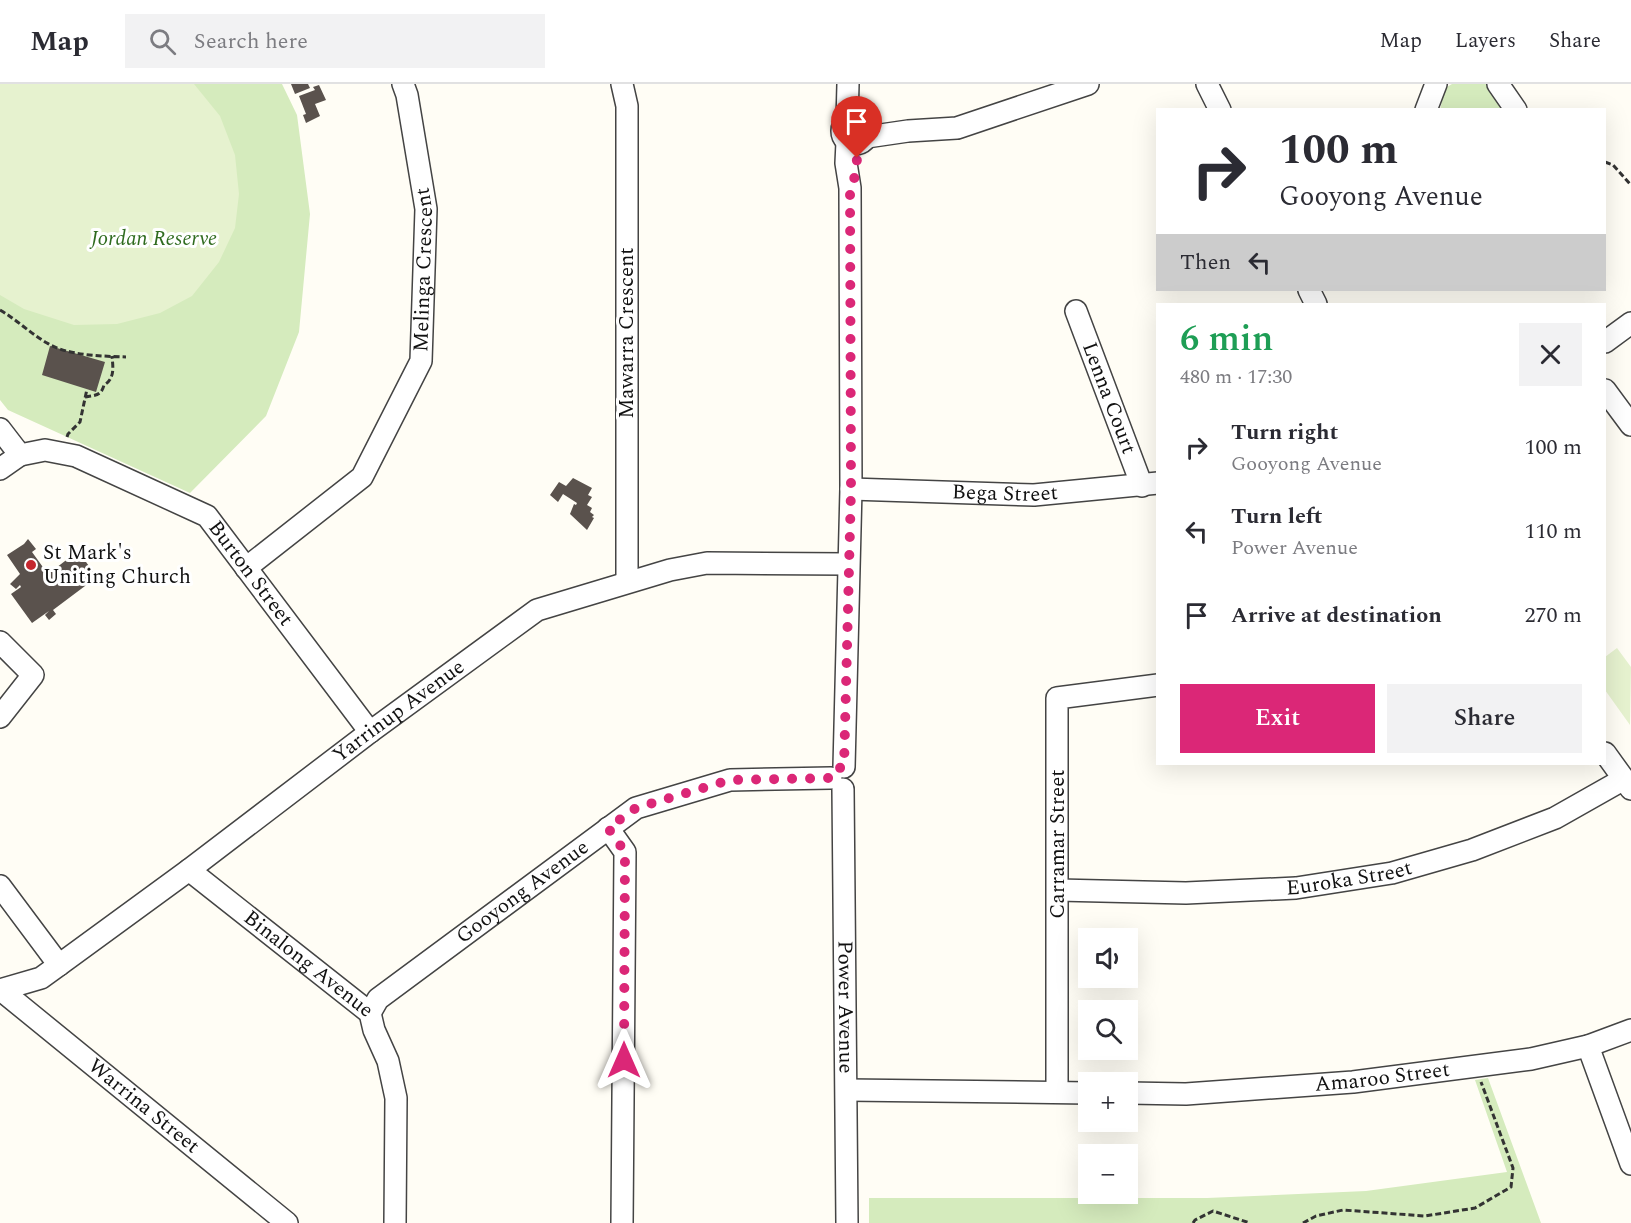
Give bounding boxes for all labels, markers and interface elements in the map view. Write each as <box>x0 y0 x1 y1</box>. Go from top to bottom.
search box <box>125 14 545 68</box>
text: Map <box>30 20 89 63</box>
icon: search <box>146 25 179 58</box>
text: Search here <box>194 25 308 58</box>
text: Map <box>1380 25 1422 57</box>
text: Layers <box>1455 25 1516 57</box>
text: Share <box>1549 25 1601 57</box>
pin <box>831 96 882 158</box>
icon: arrive <box>840 105 873 138</box>
text: 100 m <box>1279 119 1398 182</box>
icon: right <box>1180 132 1258 210</box>
text: Gooyong Avenue <box>1279 176 1483 218</box>
street label: Melinga Crescent <box>405 185 442 352</box>
park label: Jordan Reserve <box>89 223 217 255</box>
text: Then <box>1180 246 1231 279</box>
icon: left <box>1243 246 1276 279</box>
street label: Mawarra Crescent <box>611 247 643 419</box>
text: 6 min <box>1180 312 1273 367</box>
button: close <box>1519 323 1582 386</box>
street label: Lenna Court <box>1073 337 1145 459</box>
text: 480 m · 17:30 <box>1180 362 1292 392</box>
text: Turn right <box>1231 416 1338 449</box>
icon: right <box>1180 431 1213 464</box>
text: 100 m <box>1525 431 1582 464</box>
text: Gooyong Avenue <box>1231 449 1382 479</box>
street label: Bega Street <box>951 476 1059 511</box>
text: Turn left <box>1231 500 1323 533</box>
street label: Burton Street <box>200 514 301 633</box>
icon: left <box>1180 515 1213 548</box>
text: 110 m <box>1525 515 1582 548</box>
text: Power Avenue <box>1231 533 1358 563</box>
place label: St Mark's Uniting Church <box>43 537 191 593</box>
marker: St Mark's Uniting Church <box>24 558 38 572</box>
icon: arrive <box>1180 599 1213 632</box>
text: Arrive at destination <box>1231 599 1442 632</box>
text: 270 m <box>1525 599 1582 632</box>
street label: Yarrinup Avenue <box>326 652 472 771</box>
button: Exit <box>1180 684 1375 753</box>
button: Share <box>1387 684 1582 753</box>
street label: Carramar Street <box>1042 769 1074 919</box>
street label: Gooyong Avenue <box>449 832 596 952</box>
street label: Euroka Street <box>1286 852 1416 904</box>
street label: Binalong Avenue <box>236 903 380 1026</box>
map controls <box>1078 928 1138 1204</box>
button: sound <box>1078 928 1138 988</box>
street label: Power Avenue <box>828 940 862 1074</box>
button: search <box>1078 1000 1138 1060</box>
position arrow <box>592 1028 656 1092</box>
street label: Warrina Street <box>81 1051 207 1162</box>
street label: Amaroo Street <box>1314 1054 1452 1101</box>
button: + <box>1078 1072 1138 1132</box>
button: − <box>1078 1144 1138 1204</box>

